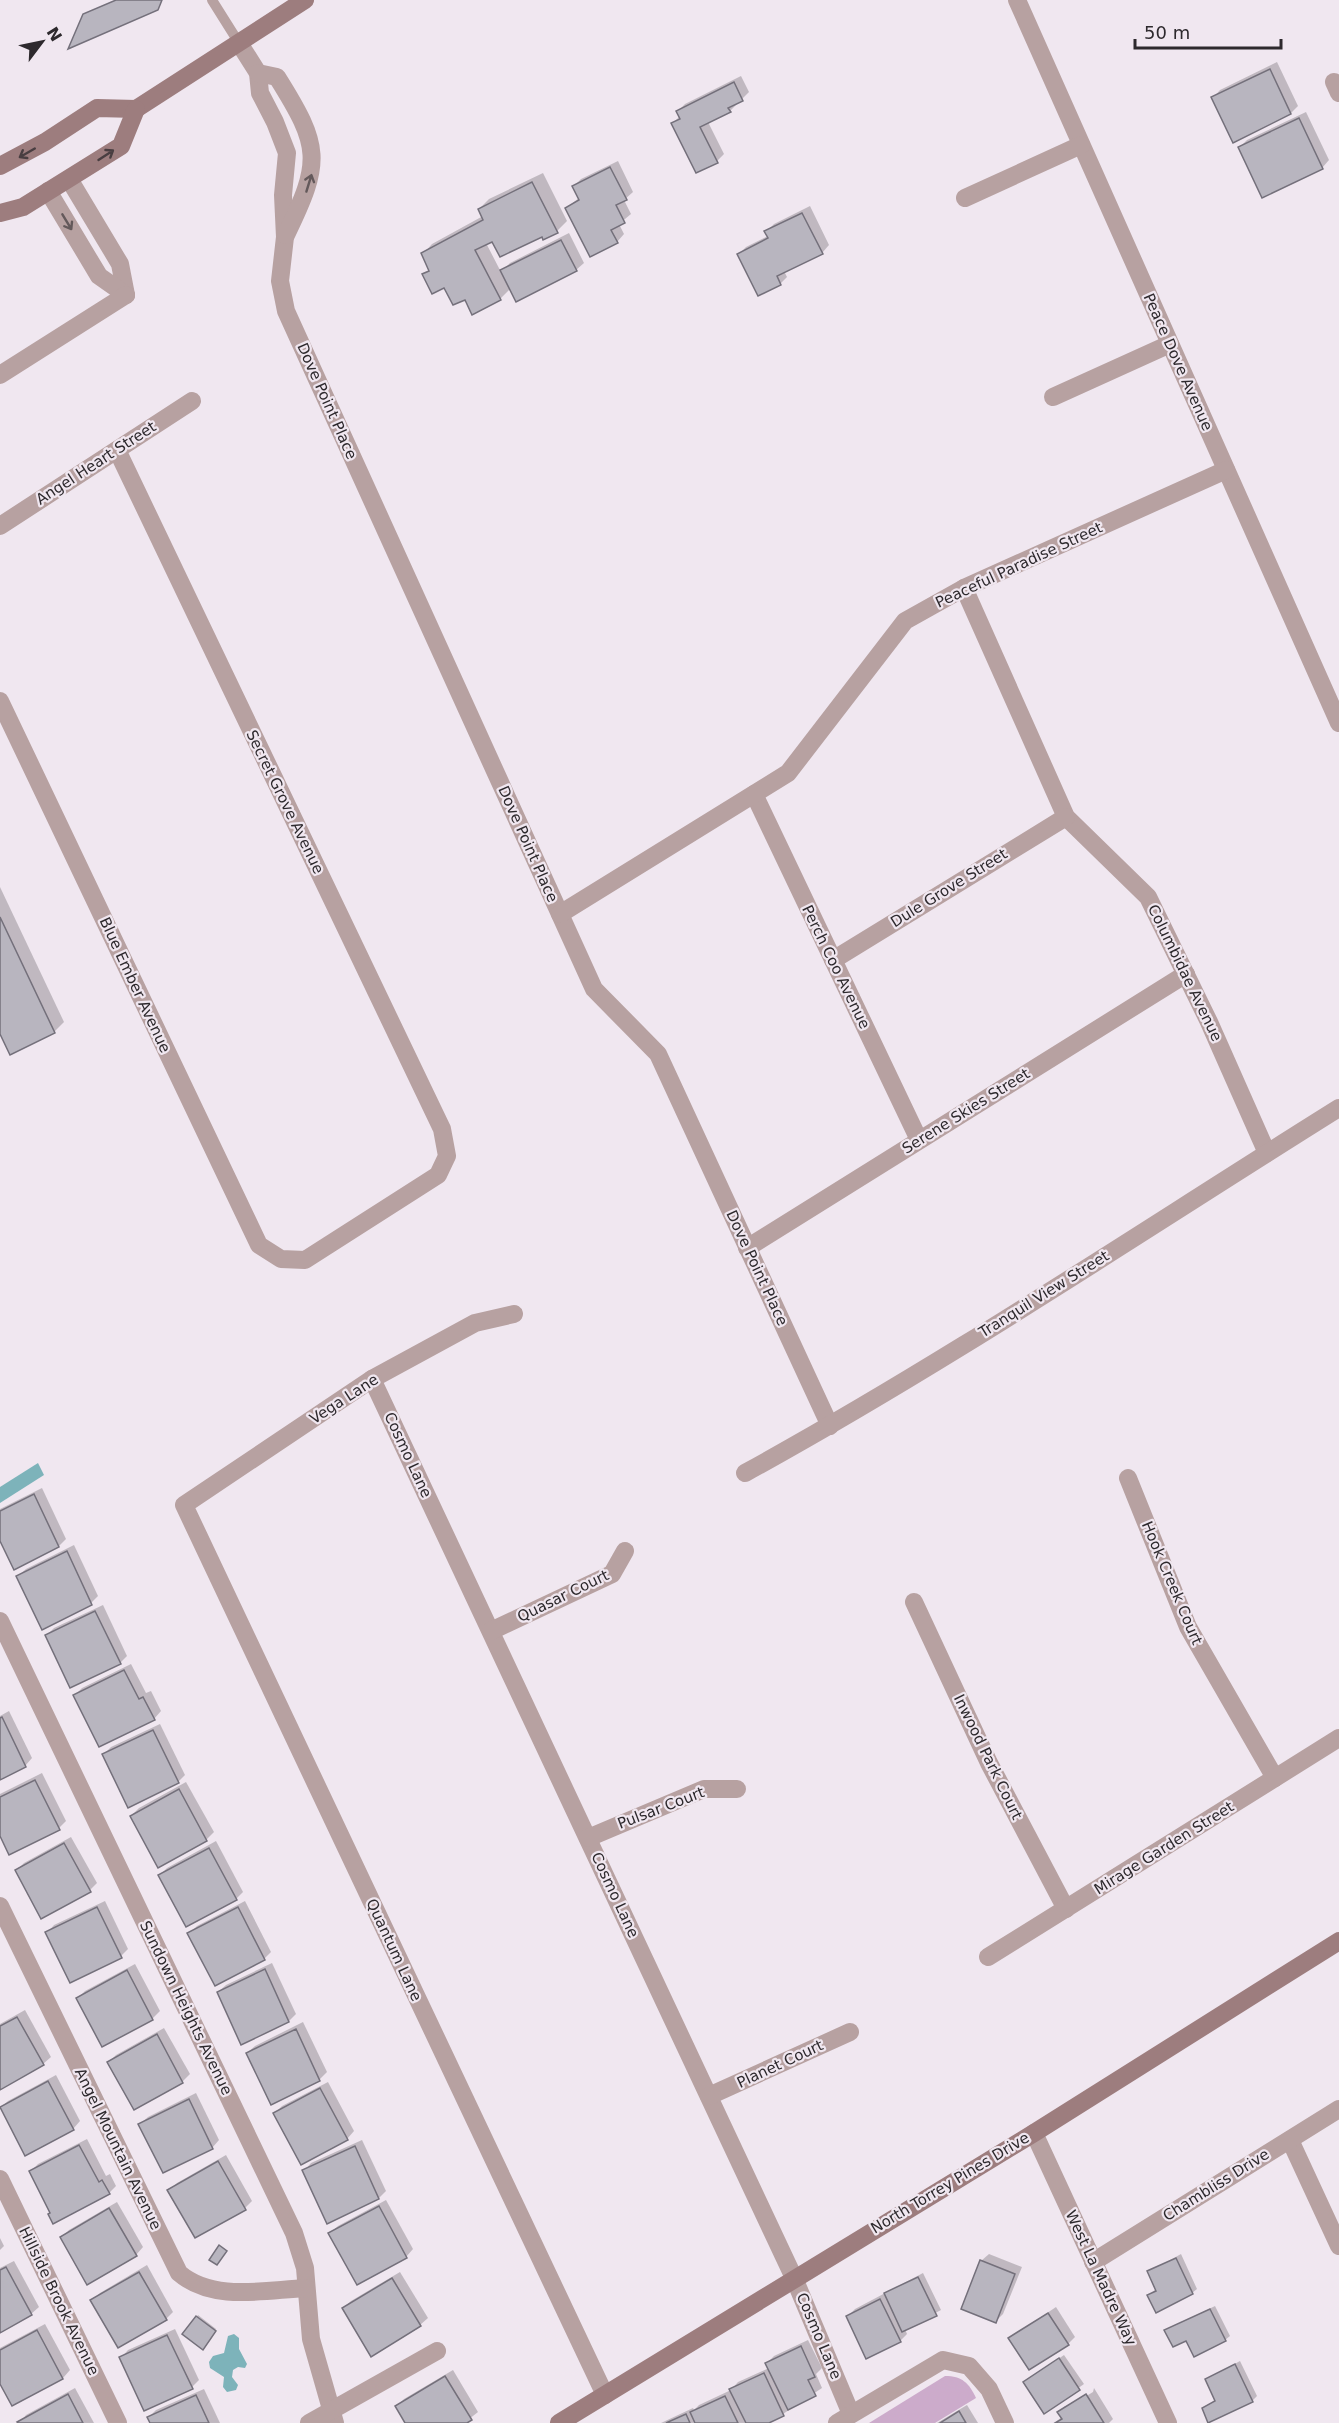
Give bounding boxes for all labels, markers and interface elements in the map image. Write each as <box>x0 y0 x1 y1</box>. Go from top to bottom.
north arrow <box>12 12 72 72</box>
scale bar <box>1135 12 1280 50</box>
text: 50 m <box>1144 22 1190 43</box>
text: N <box>43 24 66 45</box>
one-way arrow <box>19 147 36 159</box>
one-way arrow <box>97 149 114 161</box>
one-way arrow <box>304 174 315 193</box>
one-way arrow <box>61 213 73 230</box>
street label: Peace Dove Avenue <box>1140 291 1216 433</box>
street label: Dove Point Place <box>293 340 361 462</box>
street label: Angel Heart Street <box>33 417 160 509</box>
street label: Peaceful Paradise Street <box>933 518 1105 612</box>
street label: Secret Grove Avenue <box>242 727 328 877</box>
street label: Dove Point Place <box>494 783 562 905</box>
street label: Dule Grove Street <box>887 845 1011 931</box>
street label: Perch Coo Avenue <box>798 902 874 1032</box>
street label: Columbidae Avenue <box>1144 902 1226 1044</box>
street label: Blue Ember Avenue <box>96 914 174 1056</box>
street label: Serene Skies Street <box>899 1064 1033 1158</box>
street label: Dove Point Place <box>722 1207 792 1329</box>
street label: Tranquil View Street <box>975 1247 1112 1342</box>
street label: Vega Lane <box>306 1370 382 1428</box>
street label: Cosmo Lane <box>380 1409 436 1501</box>
street label: Hook Creek Court <box>1138 1518 1206 1648</box>
street label: Quasar Court <box>514 1566 612 1626</box>
street label: Inwood Park Court <box>950 1691 1026 1823</box>
street label: Pulsar Court <box>615 1783 707 1833</box>
street label: Mirage Garden Street <box>1091 1798 1237 1898</box>
street label: Cosmo Lane <box>587 1849 643 1941</box>
street label: Quantum Lane <box>362 1896 426 2004</box>
street label: Sundown Heights Avenue <box>136 1918 236 2098</box>
street label: Planet Court <box>734 2036 826 2092</box>
street label: Angel Mountain Avenue <box>71 2065 165 2233</box>
street label: North Torrey Pines Drive <box>868 2129 1032 2237</box>
street label: Chambliss Drive <box>1159 2145 1273 2225</box>
street label: West La Madre Way <box>1062 2207 1140 2349</box>
street label: Hillside Brook Avenue <box>15 2224 103 2378</box>
street label: Cosmo Lane <box>793 2290 845 2382</box>

